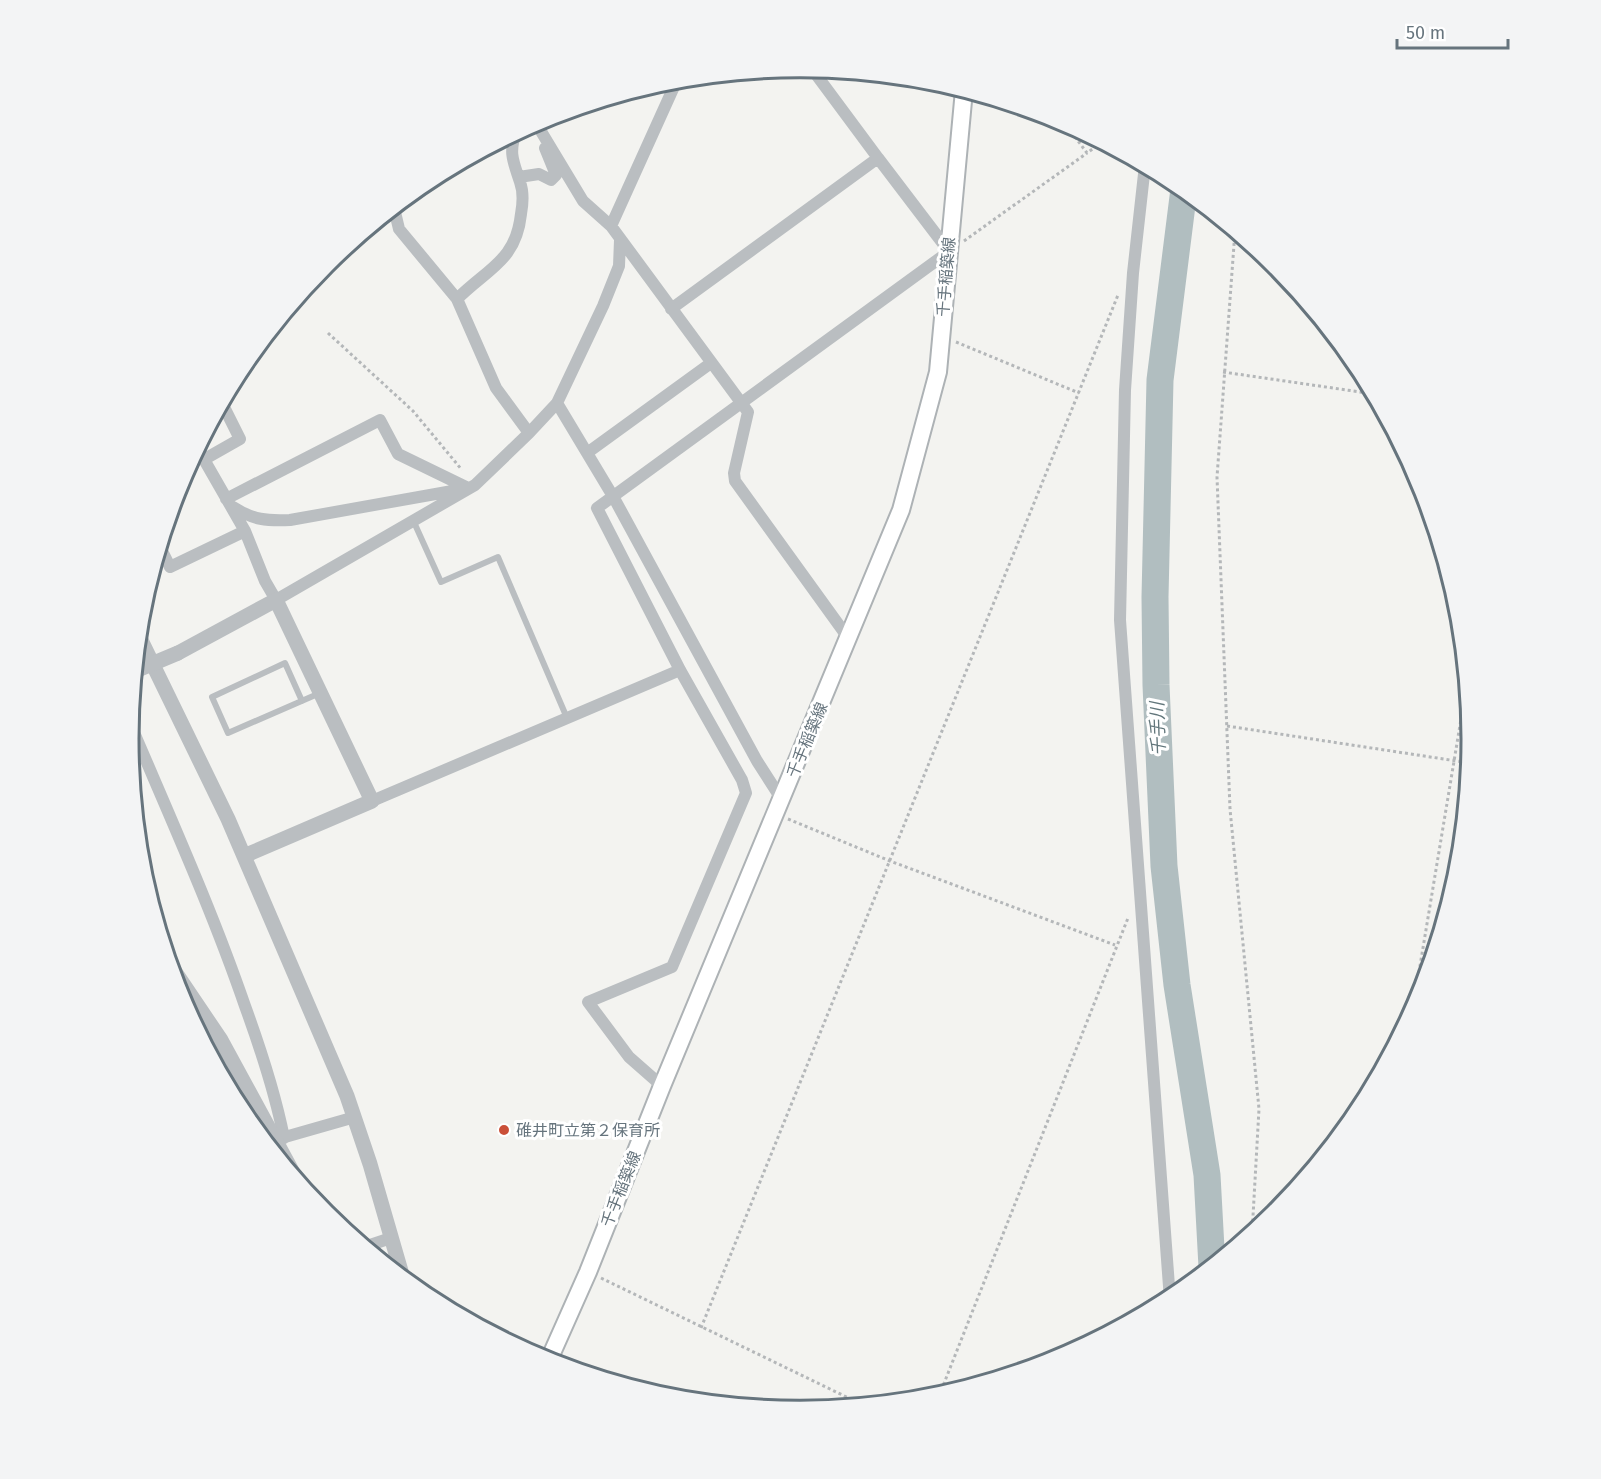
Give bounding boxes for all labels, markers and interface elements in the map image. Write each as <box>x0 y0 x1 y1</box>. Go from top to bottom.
scale bar <box>1397 12 1508 50</box>
text: 50 m <box>1406 22 1445 44</box>
street label: 千手稲築線 <box>933 236 959 318</box>
street label: 千手稲築線 <box>783 699 831 781</box>
water label: 千手川 <box>1146 700 1170 756</box>
place label: 碓井町立第２保育所 <box>516 1121 660 1140</box>
marker: 碓井町立第２保育所 <box>497 1123 511 1137</box>
street label: 千手稲築線 <box>597 1148 645 1230</box>

